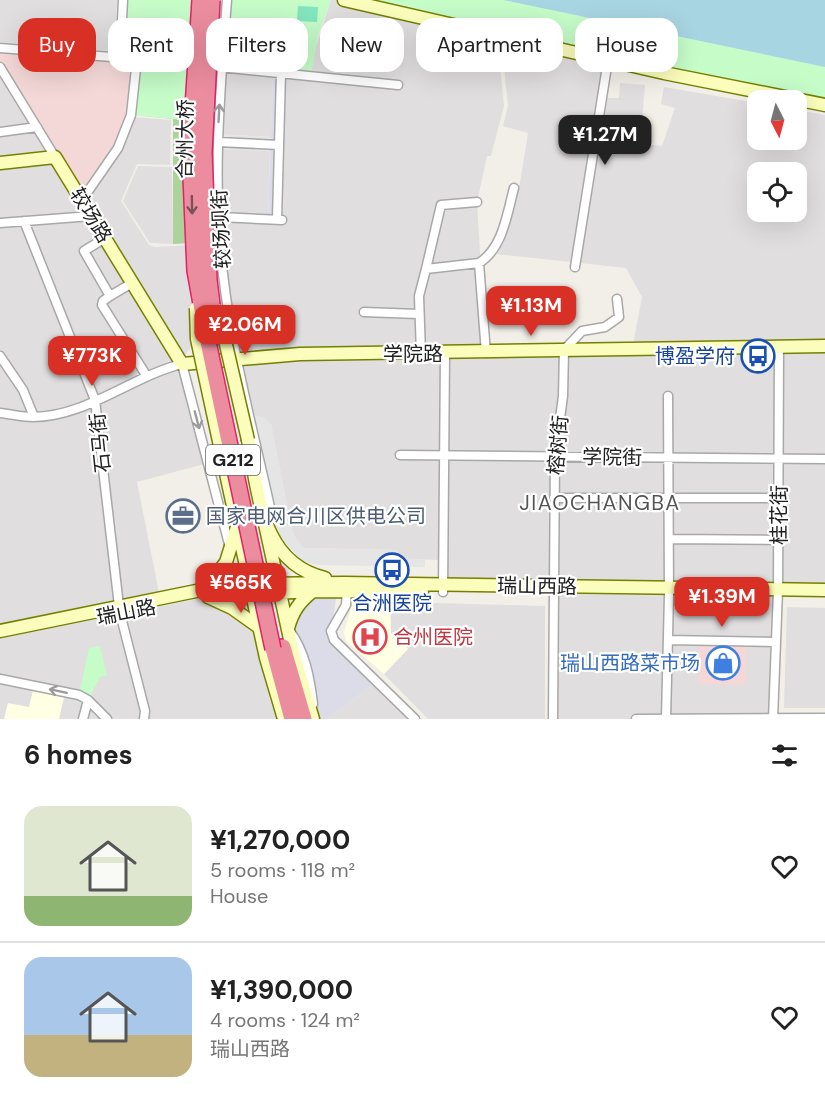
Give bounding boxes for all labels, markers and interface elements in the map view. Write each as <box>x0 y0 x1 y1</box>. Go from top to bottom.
chip: Buy <box>18 18 96 72</box>
chip: Rent <box>108 18 194 72</box>
chip: Filters <box>206 18 308 72</box>
chip: New <box>320 18 404 72</box>
chip: Apartment <box>416 18 563 72</box>
chip: House <box>575 18 678 72</box>
north arrow <box>747 90 807 150</box>
map controls <box>747 90 807 222</box>
street label: 合州大桥 <box>171 99 199 179</box>
one-way arrow <box>214 104 225 124</box>
pin: ¥1.27M <box>556 115 654 166</box>
text: ¥1.27M <box>572 121 638 147</box>
button: locate <box>747 162 807 222</box>
street label: 较场路 <box>64 183 118 247</box>
street label: 较场坝街 <box>206 188 236 270</box>
one-way arrow <box>186 195 197 215</box>
pin: ¥1.13M <box>482 286 580 337</box>
text: ¥1.13M <box>500 292 562 318</box>
pin: ¥2.06M <box>196 305 294 356</box>
text: ¥2.06M <box>208 311 282 337</box>
pin: ¥773K <box>50 336 134 387</box>
bus stop icon: 博盈学府 <box>740 338 776 374</box>
street label: 学院路 <box>383 341 443 367</box>
text: ¥773K <box>62 342 122 368</box>
place label: 博盈学府 <box>655 343 735 369</box>
one-way arrow <box>191 411 203 430</box>
street label: 石马街 <box>84 412 116 474</box>
street label: 榕树街 <box>542 414 574 476</box>
street label: 学院街 <box>582 443 642 471</box>
road number: G212 <box>206 445 260 475</box>
street label: 桂花街 <box>766 485 792 545</box>
district label: JIAOCHANGBA <box>519 489 681 517</box>
office icon: 国家电网合川区供电公司 <box>165 498 201 534</box>
place label: 国家电网合川区供电公司 <box>206 503 426 529</box>
bus stop icon: 合洲医院 <box>374 552 410 588</box>
pin: ¥565K <box>199 563 283 614</box>
text: ¥565K <box>209 569 273 595</box>
street label: 瑞山西路 <box>497 572 577 600</box>
pin: ¥1.39M <box>673 577 771 628</box>
text: ¥1.39M <box>688 583 756 609</box>
place label: 合洲医院 <box>352 590 432 616</box>
street label: 瑞山路 <box>94 594 158 630</box>
hospital icon: 合州医院 <box>352 619 388 655</box>
place label: 合州医院 <box>393 624 473 650</box>
shop icon: 瑞山西路菜市场 <box>705 645 741 681</box>
place label: 瑞山西路菜市场 <box>560 650 700 676</box>
one-way arrow <box>49 685 69 696</box>
text: 6 homes <box>24 738 132 772</box>
icon: filters <box>768 739 801 772</box>
text: ¥1,270,000 <box>210 823 350 857</box>
icon: home <box>72 830 144 902</box>
icon: heart <box>768 850 801 883</box>
text: 5 rooms · 118 m² <box>210 857 355 883</box>
text: House <box>210 883 268 909</box>
text: ¥1,390,000 <box>210 973 353 1007</box>
icon: home <box>72 981 144 1053</box>
icon: heart <box>768 1001 801 1034</box>
text: 4 rooms · 124 m² <box>210 1007 360 1033</box>
text: 瑞山西路 <box>210 1036 290 1062</box>

